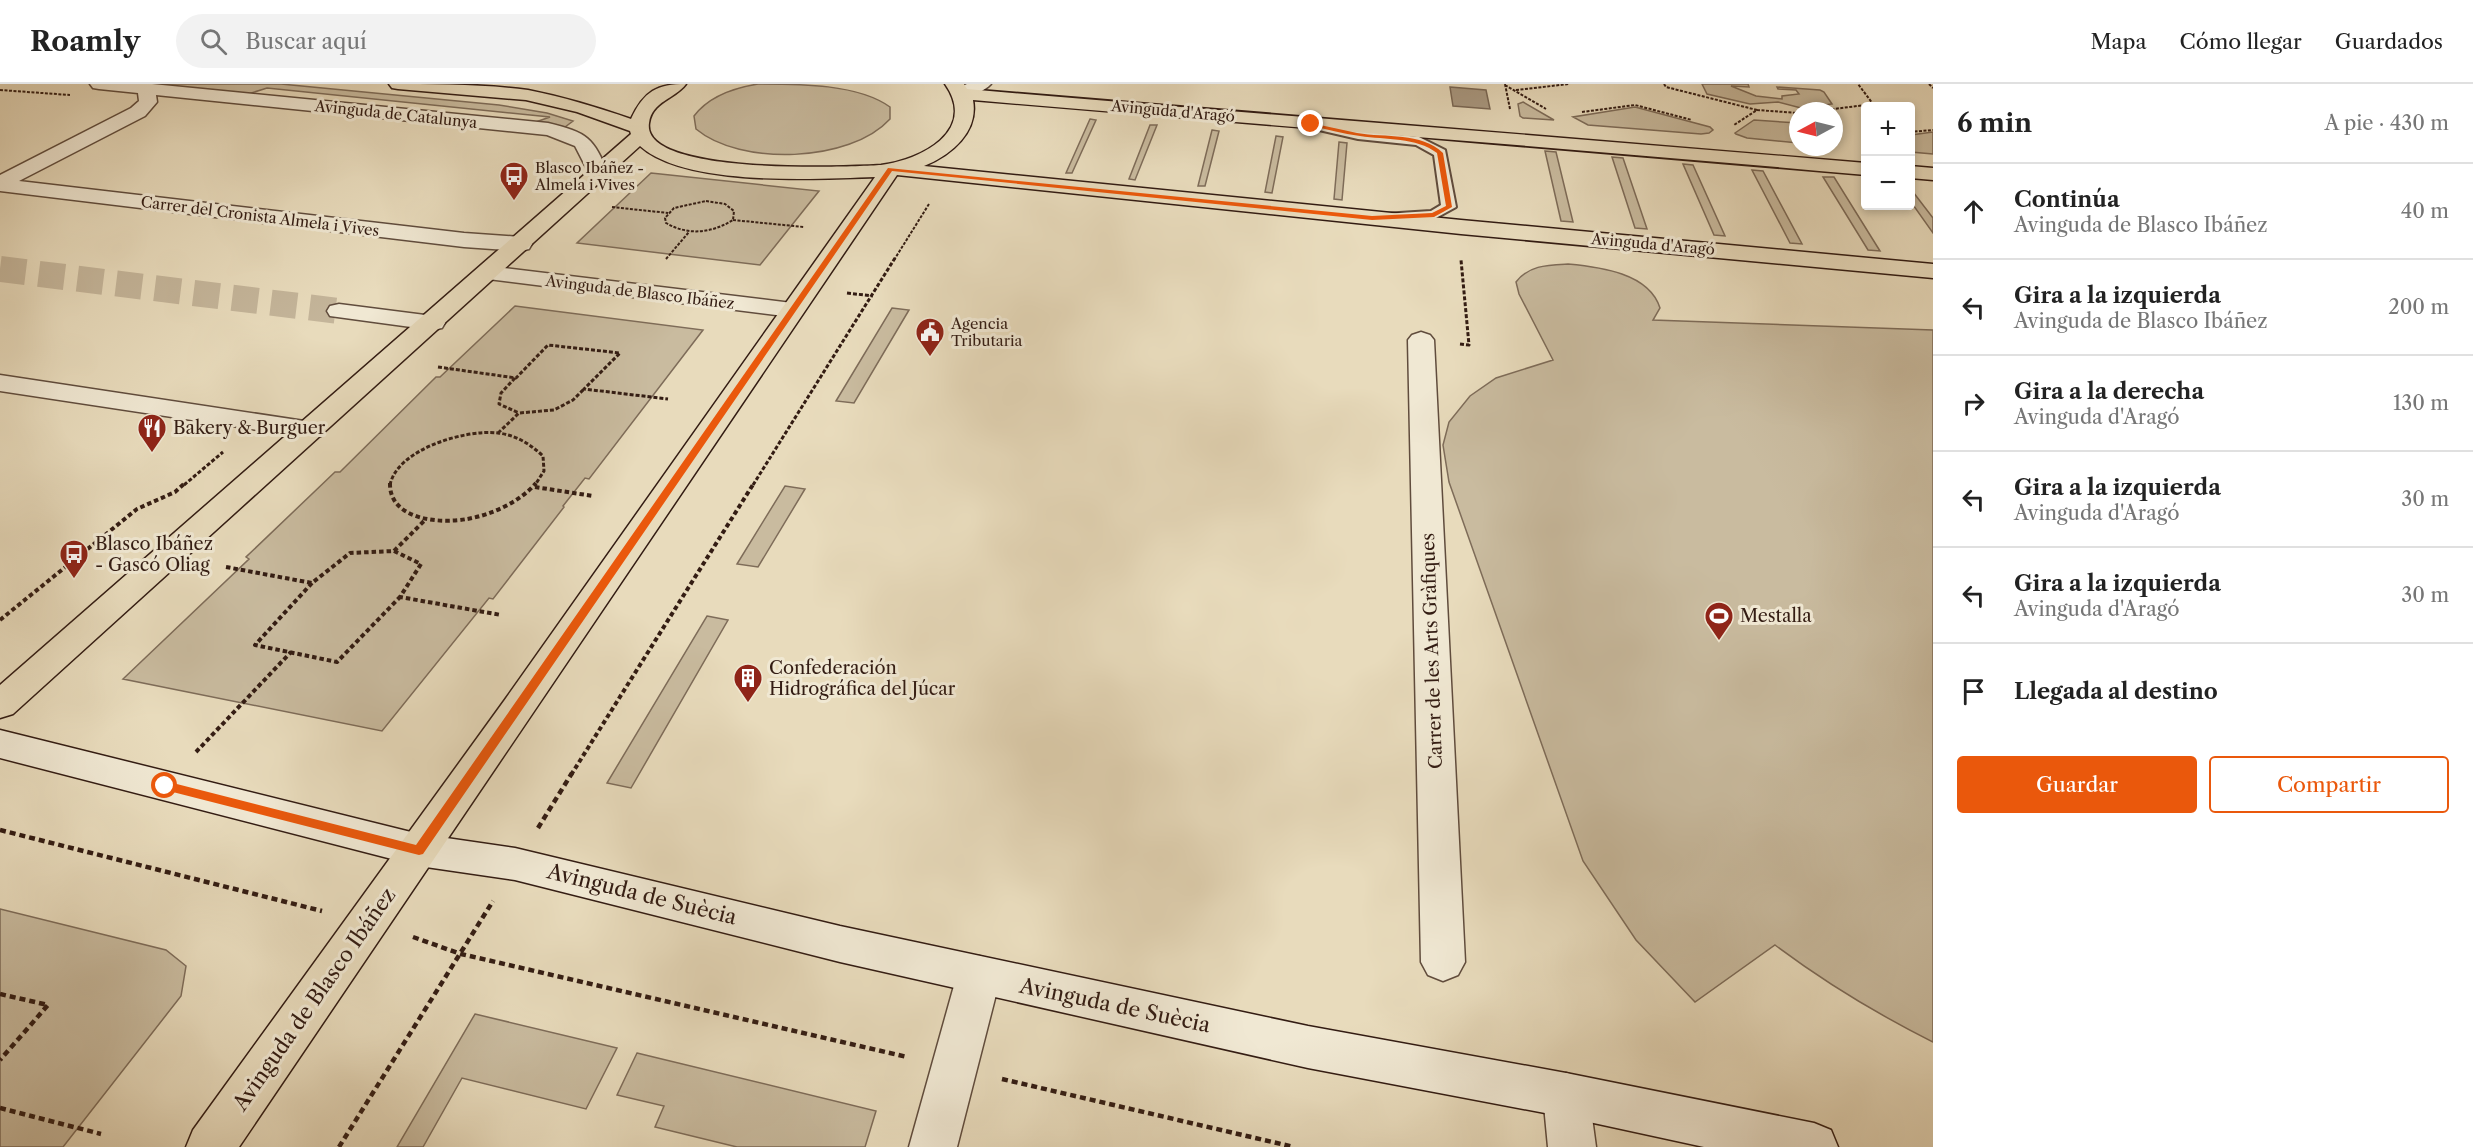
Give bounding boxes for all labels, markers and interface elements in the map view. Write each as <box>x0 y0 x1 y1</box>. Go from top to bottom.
search box <box>176 14 596 68</box>
text: Roamly <box>30 24 140 58</box>
icon: search <box>197 25 230 58</box>
text: Buscar aquí <box>245 28 367 55</box>
text: Mapa <box>2090 29 2147 54</box>
text: Cómo llegar <box>2180 29 2302 54</box>
text: Guardados <box>2335 29 2443 54</box>
street label: Avinguda de Catalunya <box>313 96 478 132</box>
street label: Avinguda d'Aragó <box>1109 96 1236 126</box>
north arrow <box>1789 102 1843 156</box>
map controls <box>1861 102 1915 210</box>
button: + <box>1861 102 1915 156</box>
text: 6 min <box>1957 107 2032 139</box>
route end <box>1297 110 1323 136</box>
text: A pie · 430 m <box>2325 111 2449 135</box>
button: − <box>1861 156 1915 210</box>
place label: Blasco Ibáñez - Almela i Vives <box>534 158 644 194</box>
bus stop icon: Blasco Ibáñez - Almela i Vives <box>498 160 530 202</box>
text: Continúa <box>2014 186 2120 213</box>
street label: Carrer del Cronista Almela i Vives <box>140 192 380 240</box>
icon: ahead <box>1957 195 1990 228</box>
text: 40 m <box>2401 199 2449 223</box>
text: Avinguda de Blasco Ibáñez <box>2014 213 2268 237</box>
street label: Avinguda d'Aragó <box>1589 229 1716 259</box>
street label: Avinguda de Blasco Ibáñez <box>543 271 736 313</box>
text: Gira a la izquierda <box>2014 282 2221 309</box>
icon: left <box>1957 291 1990 324</box>
text: 200 m <box>2388 295 2449 319</box>
text: Avinguda de Blasco Ibáñez <box>2014 309 2268 333</box>
place label: Agencia Tributaria <box>950 314 1023 350</box>
public building icon: Agencia Tributaria <box>914 316 946 358</box>
text: Gira a la derecha <box>2014 378 2204 405</box>
icon: right <box>1957 387 1990 420</box>
text: 130 m <box>2393 391 2449 415</box>
text: Avinguda d'Aragó <box>2014 405 2179 429</box>
restaurant icon: Bakery & Burguer <box>136 412 168 454</box>
place label: Bakery & Burguer <box>173 417 326 439</box>
text: Gira a la izquierda <box>2014 474 2221 501</box>
icon: left <box>1957 483 1990 516</box>
text: 30 m <box>2401 487 2449 511</box>
text: Avinguda d'Aragó <box>2014 501 2179 525</box>
place label: Blasco Ibáñez - Gascó Oliag <box>95 533 213 576</box>
street label: Carrer de les Arts Gràfiques <box>1417 533 1447 769</box>
bus stop icon: Blasco Ibáñez - Gascó Oliag <box>58 538 90 580</box>
text: Gira a la izquierda <box>2014 570 2221 597</box>
icon: left <box>1957 579 1990 612</box>
text: 30 m <box>2401 583 2449 607</box>
text: Avinguda d'Aragó <box>2014 597 2179 621</box>
sports icon: Mestalla <box>1703 600 1735 642</box>
place label: Mestalla <box>1740 605 1812 627</box>
place label: Confederación Hidrográfica del Júcar <box>769 657 956 700</box>
building icon: Confederación Hidrográfica del Júcar <box>732 662 764 704</box>
icon: arrive <box>1957 675 1990 708</box>
text: Llegada al destino <box>2014 678 2218 705</box>
button: Guardar <box>1957 756 2197 813</box>
button: Compartir <box>2209 756 2449 813</box>
route start <box>151 772 177 798</box>
street label: Avinguda de Suècia <box>544 858 740 930</box>
street label: Avinguda de Blasco Ibáñez <box>227 883 401 1116</box>
street label: Avinguda de Suècia <box>1016 972 1214 1038</box>

